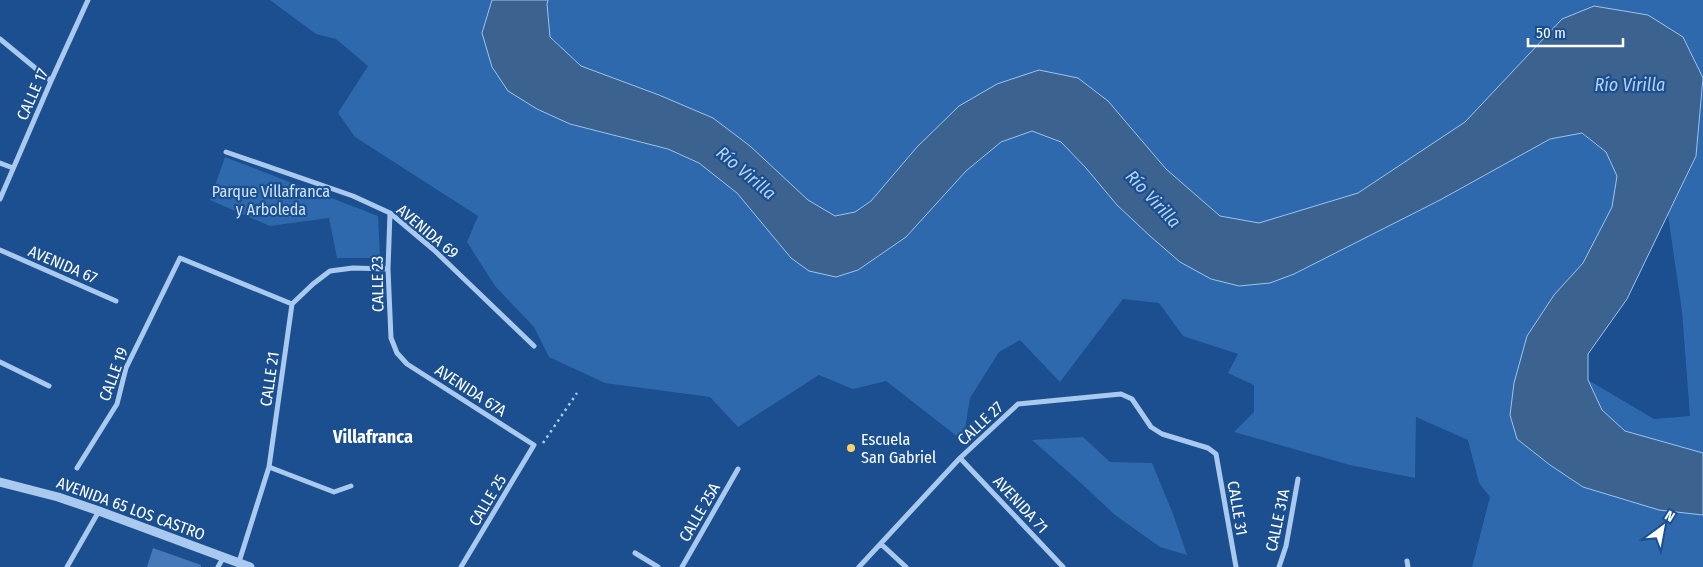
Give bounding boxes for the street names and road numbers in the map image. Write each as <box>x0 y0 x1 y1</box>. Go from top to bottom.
street label: CALLE 17 <box>13 65 52 123</box>
street label: AVENIDA 69 <box>393 200 463 263</box>
street label: AVENIDA 67 <box>25 241 101 288</box>
street label: CALLE 23 <box>368 256 387 312</box>
street label: CALLE 19 <box>95 344 132 404</box>
street label: CALLE 21 <box>256 351 283 408</box>
street label: AVENIDA 67A <box>432 360 510 421</box>
street label: CALLE 27 <box>954 397 1007 449</box>
street label: CALLE 25 <box>465 471 510 529</box>
street label: AVENIDA 71 <box>989 472 1052 537</box>
street label: AVENIDA 65 LOS CASTRO <box>54 473 208 544</box>
street label: CALLE 25A <box>675 479 724 545</box>
street label: CALLE 31 <box>1223 479 1252 537</box>
street label: CALLE 31A <box>1262 487 1293 553</box>

